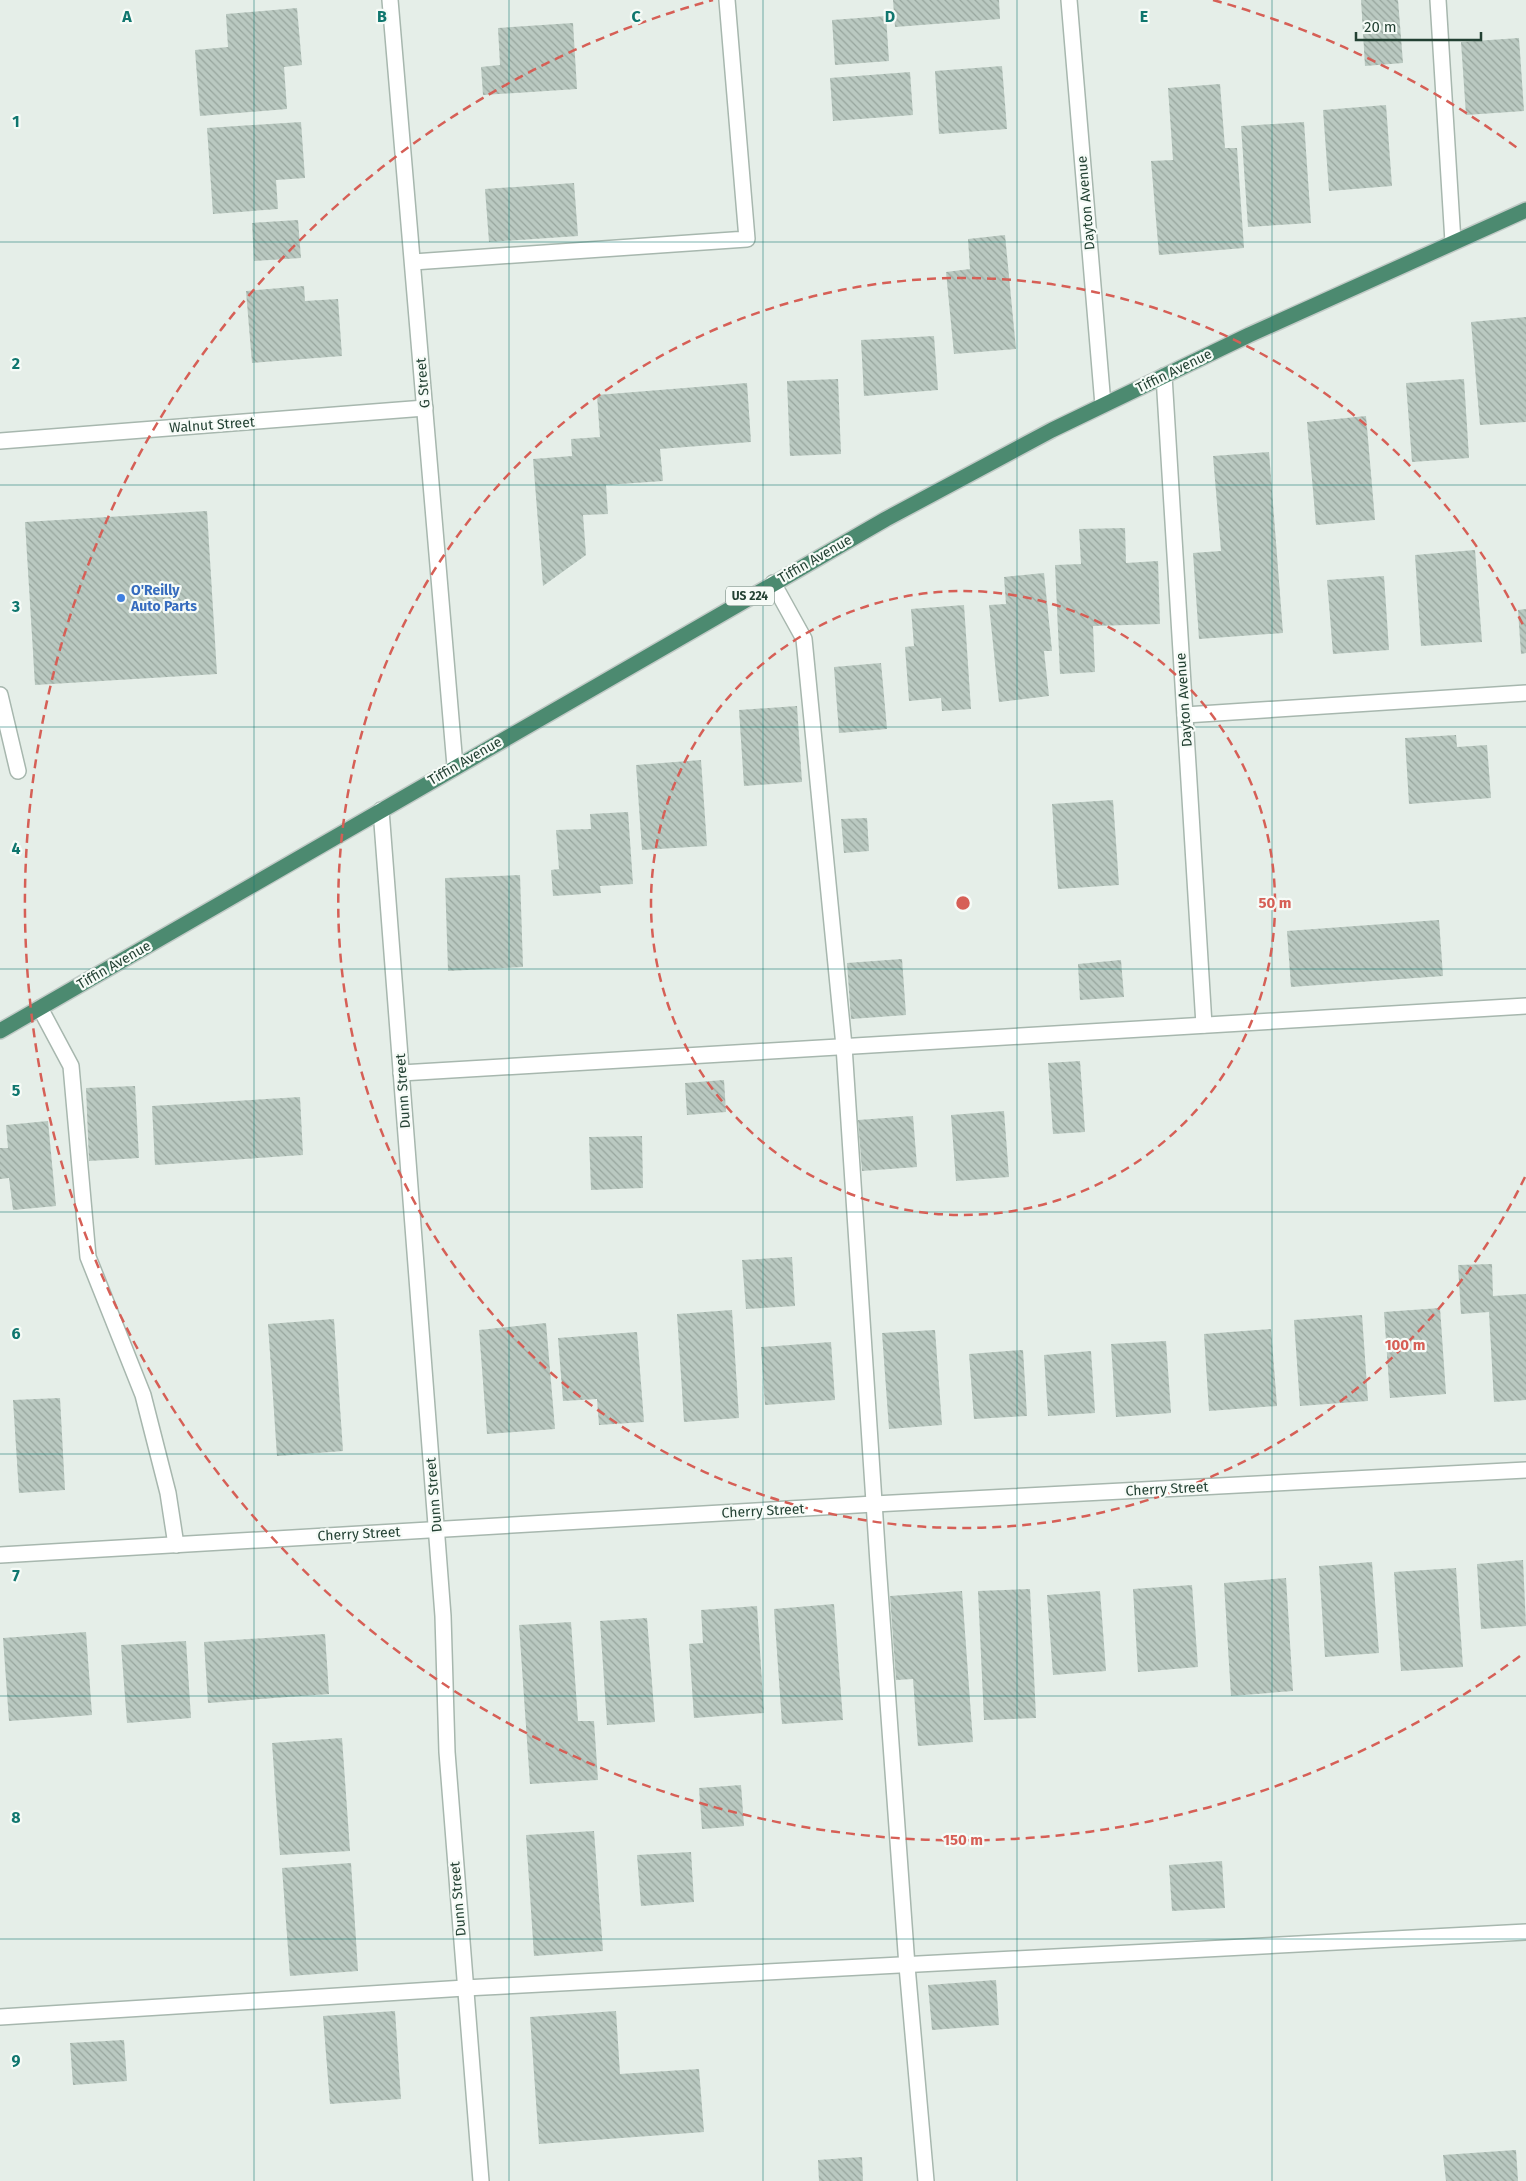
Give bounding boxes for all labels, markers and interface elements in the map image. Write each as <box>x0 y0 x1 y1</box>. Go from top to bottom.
text: A <box>121 7 132 26</box>
text: B <box>377 7 387 26</box>
text: C <box>631 7 641 26</box>
text: D <box>885 7 895 26</box>
text: E <box>1140 7 1148 26</box>
scale bar <box>1356 10 1481 42</box>
text: 20 m <box>1364 18 1397 36</box>
text: 1 <box>12 112 20 131</box>
street label: Dayton Avenue <box>1073 155 1099 251</box>
street label: Tiffin Avenue <box>1133 345 1215 397</box>
text: 2 <box>12 354 20 373</box>
street label: G Street <box>412 356 434 409</box>
street label: Walnut Street <box>169 413 256 436</box>
street label: Tiffin Avenue <box>775 531 855 587</box>
place label: O'Reilly Auto Parts <box>130 582 197 615</box>
road number: US 224 <box>726 586 774 606</box>
marker: O'Reilly Auto Parts <box>115 592 127 604</box>
text: 3 <box>11 597 20 616</box>
street label: Dayton Avenue <box>1172 652 1196 748</box>
street label: Tiffin Avenue <box>425 733 505 789</box>
text: 4 <box>11 839 21 858</box>
centre of rings <box>954 894 972 912</box>
text: 50 m <box>1258 894 1292 912</box>
street label: Tiffin Avenue <box>74 937 154 993</box>
street label: Dunn Street <box>392 1052 414 1129</box>
text: 5 <box>12 1081 21 1100</box>
text: 6 <box>11 1324 21 1343</box>
text: 100 m <box>1385 1336 1425 1354</box>
street label: Dunn Street <box>422 1456 446 1533</box>
street label: Cherry Street <box>1125 1478 1210 1500</box>
street label: Cherry Street <box>721 1500 806 1522</box>
street label: Cherry Street <box>317 1523 402 1545</box>
text: 7 <box>12 1566 20 1585</box>
text: 8 <box>11 1808 21 1827</box>
text: 150 m <box>943 1831 983 1849</box>
street label: Dunn Street <box>446 1860 470 1937</box>
text: 9 <box>12 2051 21 2070</box>

